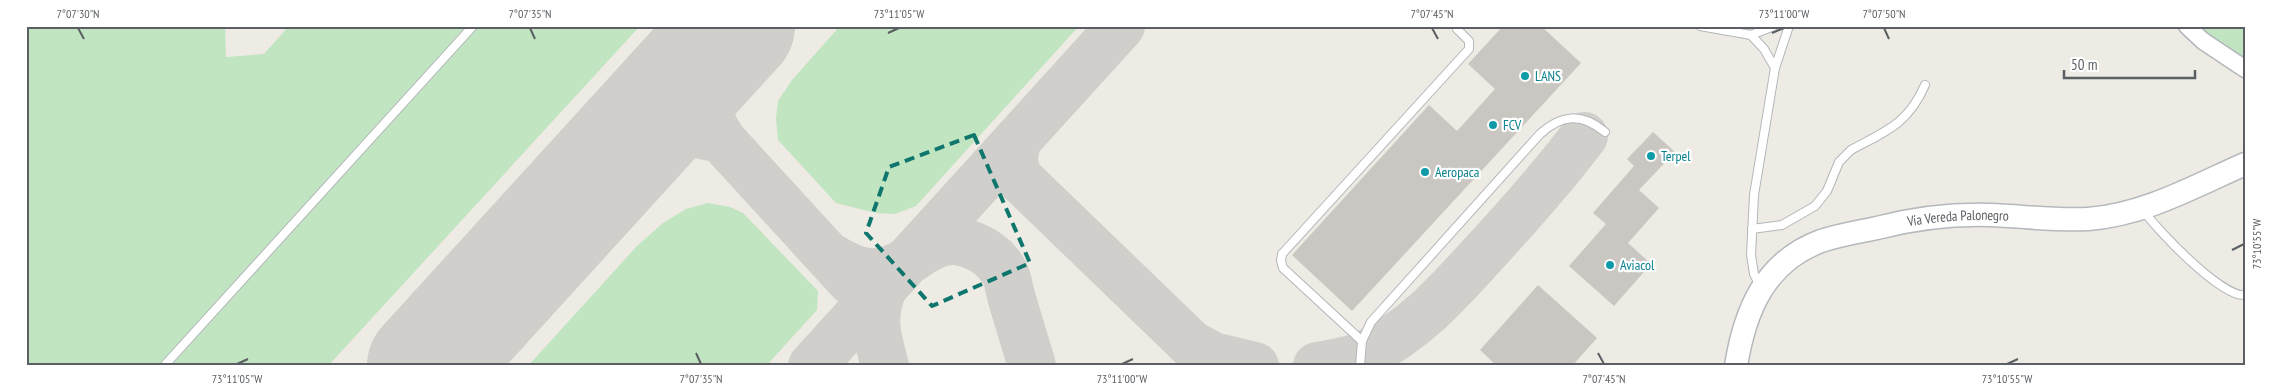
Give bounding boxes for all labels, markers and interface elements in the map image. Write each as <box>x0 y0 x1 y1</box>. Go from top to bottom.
text: 7°07'30"N <box>56 6 100 21</box>
text: 7°07'35"N <box>508 6 552 21</box>
text: 73°11'05"W <box>874 6 924 21</box>
text: 7°07'45"N <box>1410 6 1454 21</box>
text: 73°11'00"W <box>1759 6 1809 21</box>
text: 7°07'50"N <box>1862 6 1906 21</box>
scale bar <box>2064 48 2195 80</box>
text: 50 m <box>2071 55 2097 74</box>
place label: LANS <box>1535 67 1561 85</box>
marker: LANS <box>1519 70 1531 82</box>
place label: FCV <box>1503 116 1522 134</box>
marker: FCV <box>1487 119 1499 131</box>
place label: Terpel <box>1661 147 1691 165</box>
marker: Terpel <box>1645 150 1657 162</box>
place label: Aeropaca <box>1435 163 1479 181</box>
marker: Aeropaca <box>1419 166 1431 178</box>
street label: Vía Vereda Palonegro <box>1905 206 2009 230</box>
text: 73°10'55"W <box>2249 219 2264 269</box>
place label: Aviacol <box>1620 256 1655 274</box>
marker: Aviacol <box>1604 259 1616 271</box>
text: 73°11'05"W <box>212 371 262 386</box>
text: 7°07'35"N <box>679 371 723 386</box>
text: 73°11'00"W <box>1097 371 1147 386</box>
text: 7°07'45"N <box>1582 371 1626 386</box>
text: 73°10'55"W <box>1982 371 2032 386</box>

